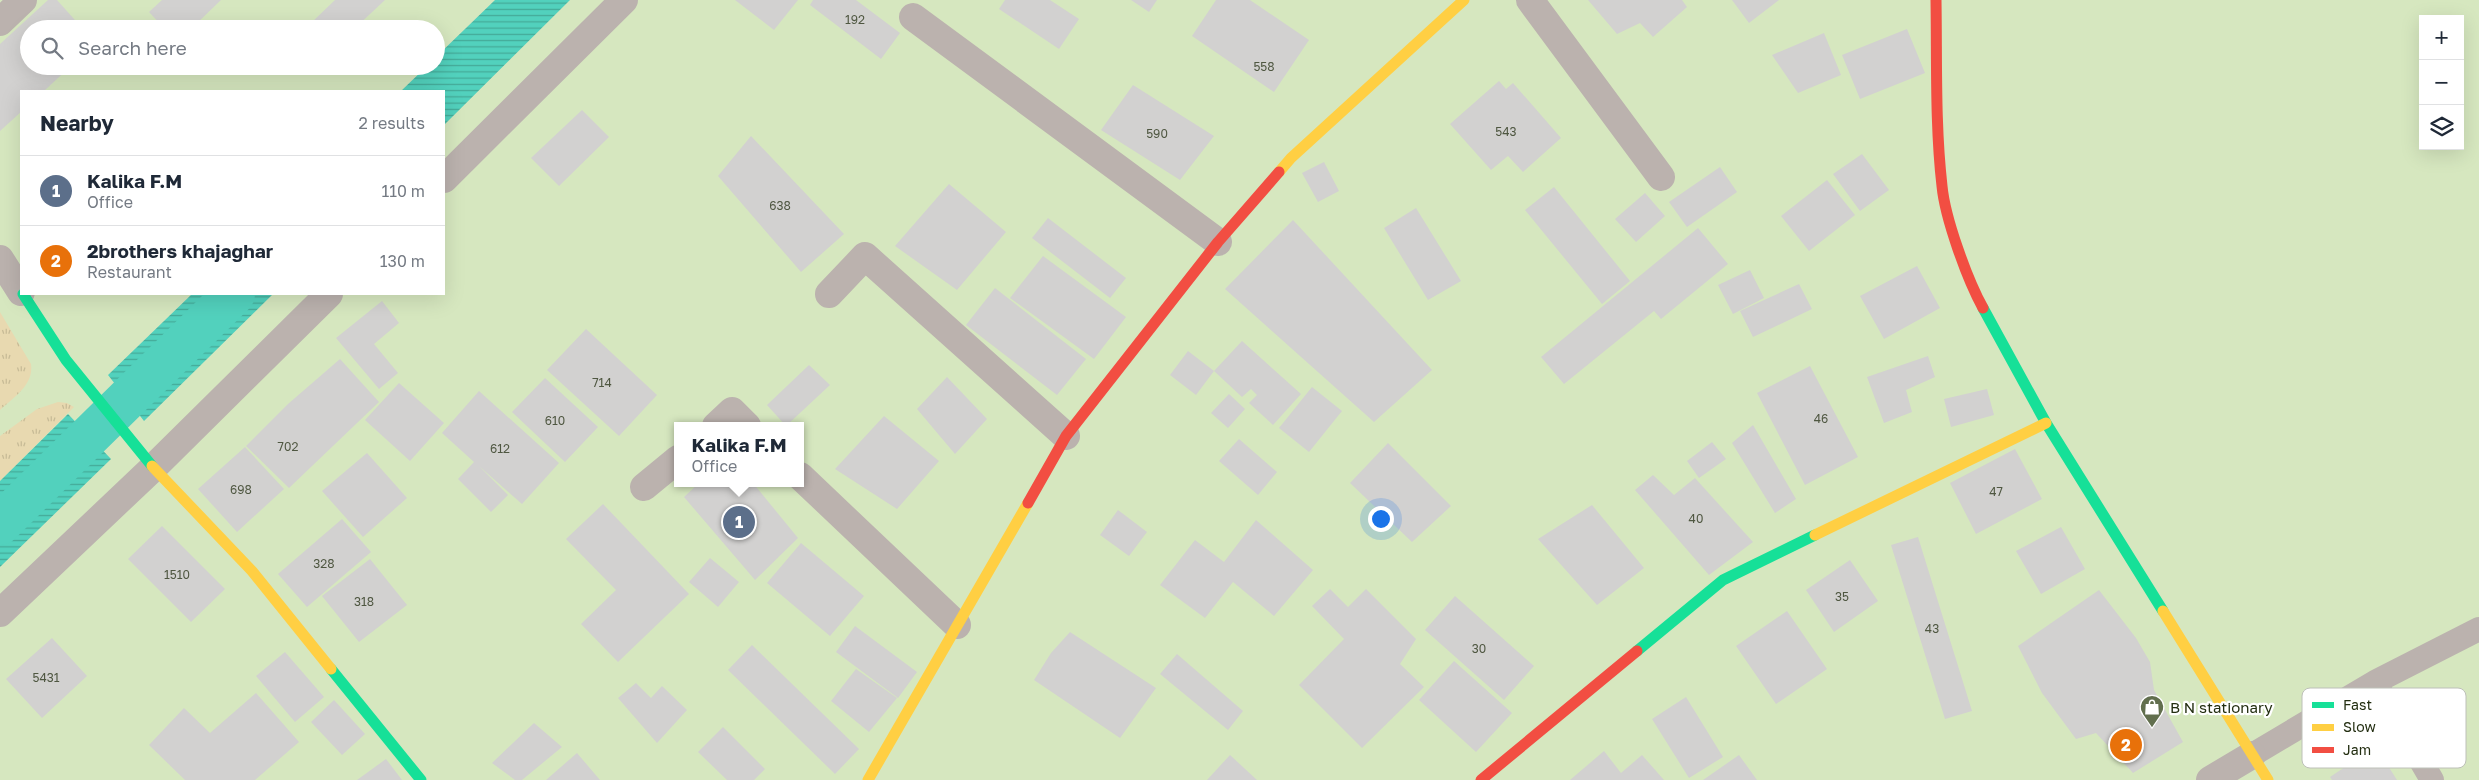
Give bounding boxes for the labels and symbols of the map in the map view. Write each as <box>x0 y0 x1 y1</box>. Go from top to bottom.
house number: 192 <box>845 12 865 27</box>
house number: 558 <box>1253 59 1275 74</box>
house number: 543 <box>1495 124 1517 139</box>
house number: 590 <box>1146 126 1168 141</box>
house number: 638 <box>769 198 791 213</box>
house number: 714 <box>592 375 612 390</box>
house number: 46 <box>1814 411 1828 426</box>
house number: 610 <box>545 413 565 428</box>
house number: 702 <box>278 439 298 454</box>
house number: 612 <box>490 441 510 456</box>
house number: 698 <box>230 482 252 497</box>
house number: 47 <box>1989 484 2003 499</box>
pin: 1 <box>723 503 755 541</box>
your location <box>1368 506 1394 532</box>
house number: 40 <box>1689 511 1703 526</box>
house number: 328 <box>313 556 335 571</box>
house number: 1510 <box>164 567 190 582</box>
house number: 35 <box>1835 589 1849 604</box>
house number: 318 <box>354 594 374 609</box>
house number: 43 <box>1925 621 1939 636</box>
house number: 30 <box>1472 641 1486 656</box>
house number: 5431 <box>32 670 60 685</box>
legend <box>2302 688 2466 768</box>
shop icon: B N stationary <box>2139 694 2165 728</box>
text: Fast <box>2343 696 2372 713</box>
place label: B N stationary <box>2170 698 2273 716</box>
text: Slow <box>2343 718 2376 735</box>
pin: 2 <box>2110 726 2142 764</box>
text: Jam <box>2343 741 2371 758</box>

